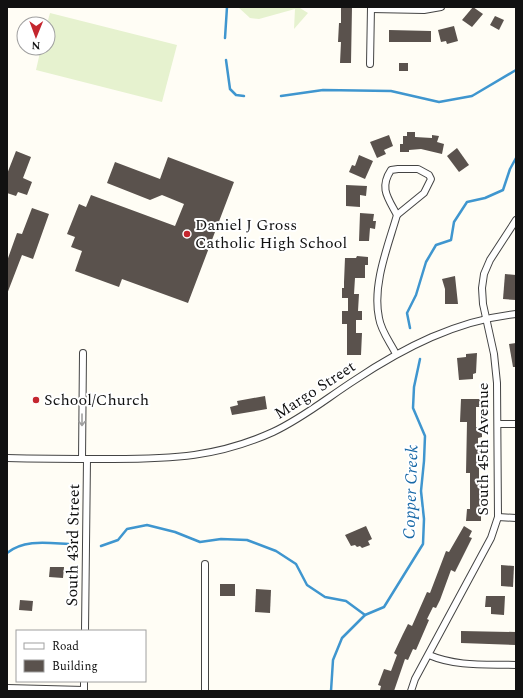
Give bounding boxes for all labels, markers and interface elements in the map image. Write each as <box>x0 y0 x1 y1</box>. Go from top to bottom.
north arrow <box>16 16 56 56</box>
text: N <box>31 37 40 54</box>
place label: Daniel J Gross Catholic High School <box>195 213 347 255</box>
marker: Daniel J Gross Catholic High School <box>182 229 192 239</box>
street label: Margo Street <box>270 355 361 425</box>
street label: South 45th Avenue <box>471 382 495 516</box>
place label: School/Church <box>44 388 149 412</box>
marker: School/Church <box>31 395 41 405</box>
one-way arrow <box>79 413 86 426</box>
water label: Copper Creek <box>396 444 426 540</box>
street label: South 43rd Street <box>60 483 86 607</box>
legend <box>16 630 146 682</box>
text: Road <box>52 637 79 656</box>
text: Building <box>52 657 98 676</box>

